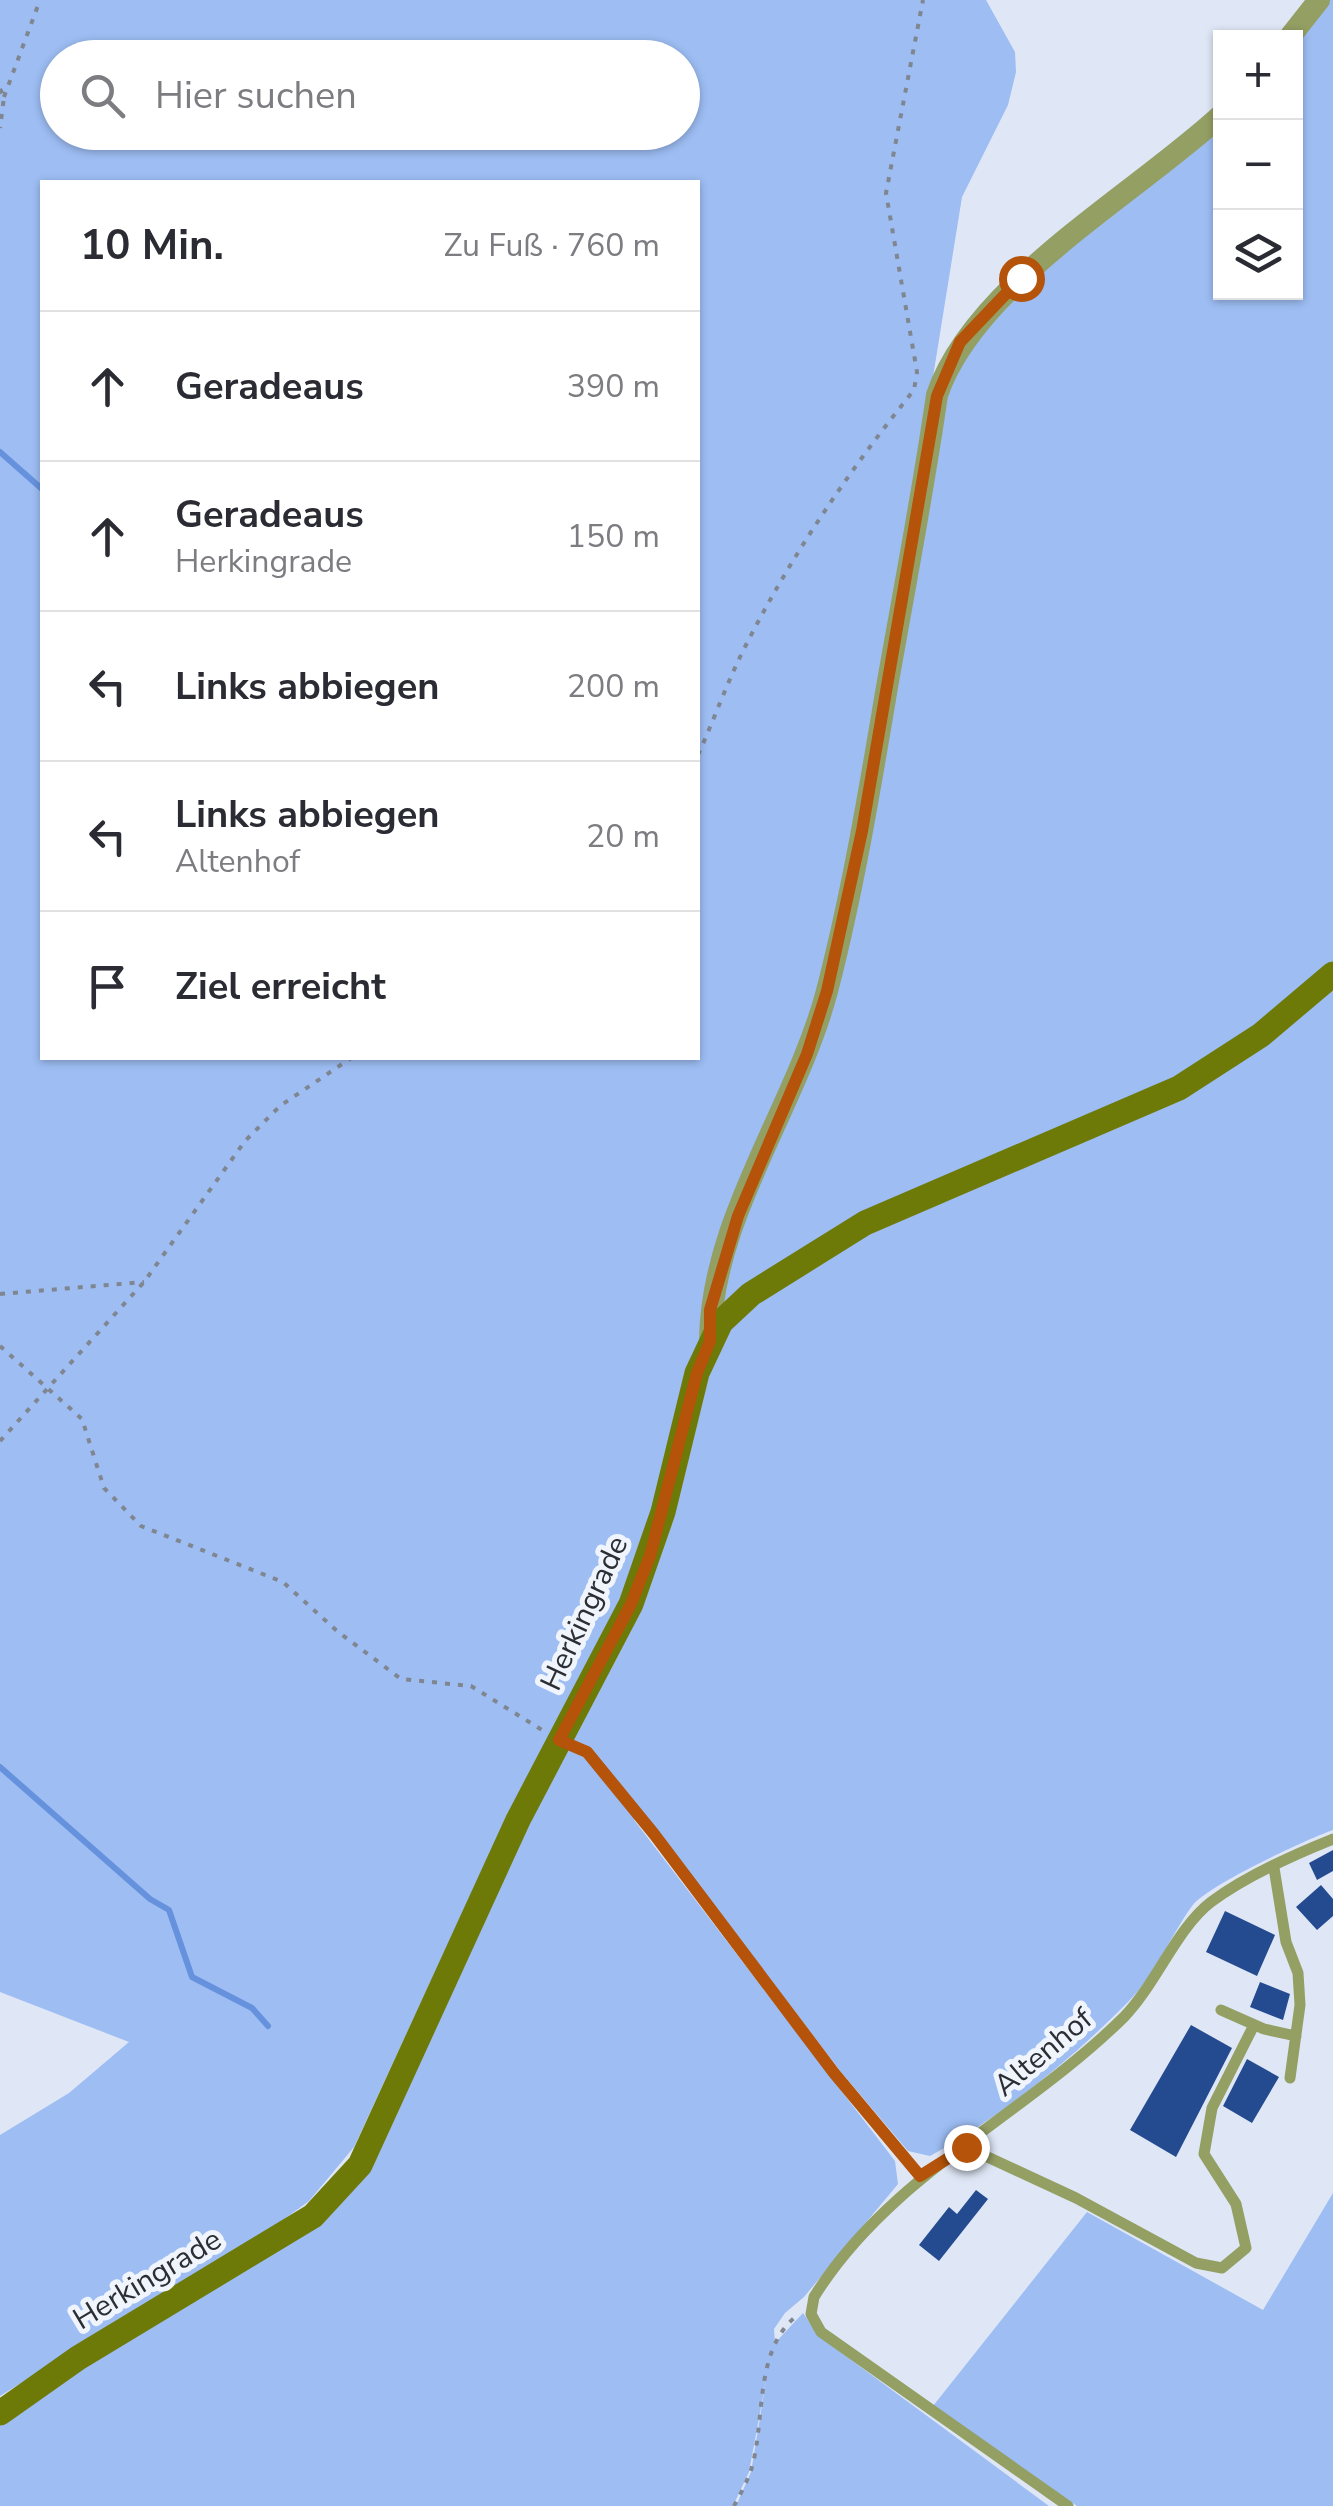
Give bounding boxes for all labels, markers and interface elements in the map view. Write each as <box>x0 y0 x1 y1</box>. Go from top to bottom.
map controls <box>1213 30 1303 300</box>
button: + <box>1213 30 1303 120</box>
search box <box>40 40 700 150</box>
icon: search <box>75 68 130 123</box>
text: Hier suchen <box>155 70 357 121</box>
button: − <box>1213 120 1303 210</box>
button: layers <box>1213 210 1303 300</box>
text: 10 Min. <box>80 217 224 274</box>
text: Zu Fuß · 760 m <box>444 224 660 267</box>
route start <box>999 256 1045 302</box>
icon: ahead <box>80 359 135 414</box>
text: Geradeaus <box>175 361 364 412</box>
text: 390 m <box>567 365 660 408</box>
text: Geradeaus <box>175 489 364 540</box>
icon: ahead <box>80 509 135 564</box>
text: 150 m <box>567 515 660 558</box>
text: Herkingrade <box>175 540 352 583</box>
icon: left <box>80 659 135 714</box>
text: Links abbiegen <box>175 661 440 712</box>
text: 200 m <box>567 665 660 708</box>
text: Links abbiegen <box>175 789 440 840</box>
icon: left <box>80 809 135 864</box>
text: 20 m <box>586 815 660 858</box>
text: Altenhof <box>175 840 300 883</box>
icon: arrive <box>80 959 135 1014</box>
text: Ziel erreicht <box>175 961 386 1012</box>
street label: Herkingrade <box>531 1529 638 1697</box>
street label: Altenhof <box>985 1998 1102 2106</box>
route end <box>944 2125 990 2171</box>
street label: Herkingrade <box>66 2219 229 2340</box>

